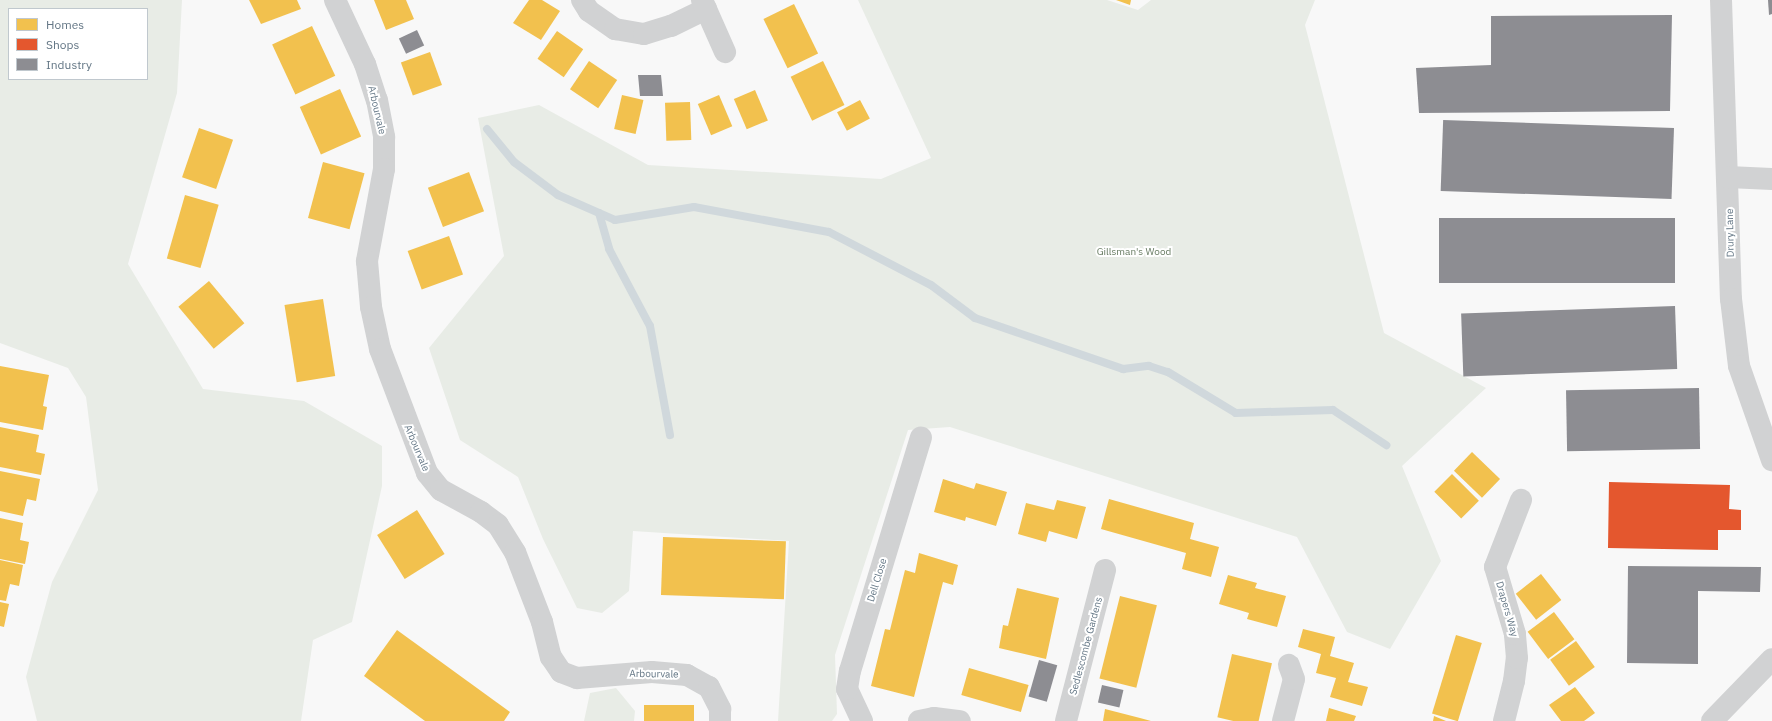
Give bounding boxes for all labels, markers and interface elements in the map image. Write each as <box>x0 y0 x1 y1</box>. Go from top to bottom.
legend <box>8 8 148 80</box>
text: Homes <box>46 17 84 32</box>
text: Shops <box>46 37 79 52</box>
text: Industry <box>46 57 92 72</box>
street label: Arbourvale <box>366 85 388 135</box>
street label: Drury Lane <box>1724 209 1736 257</box>
park label: Gillsman's Wood <box>1097 246 1171 258</box>
street label: Arbourvale <box>402 423 432 473</box>
street label: Dell Close <box>865 557 889 603</box>
street label: Drapers Way <box>1493 580 1521 638</box>
street label: Sedlescombe Gardens <box>1067 596 1105 696</box>
street label: Arbourvale <box>629 668 679 680</box>

